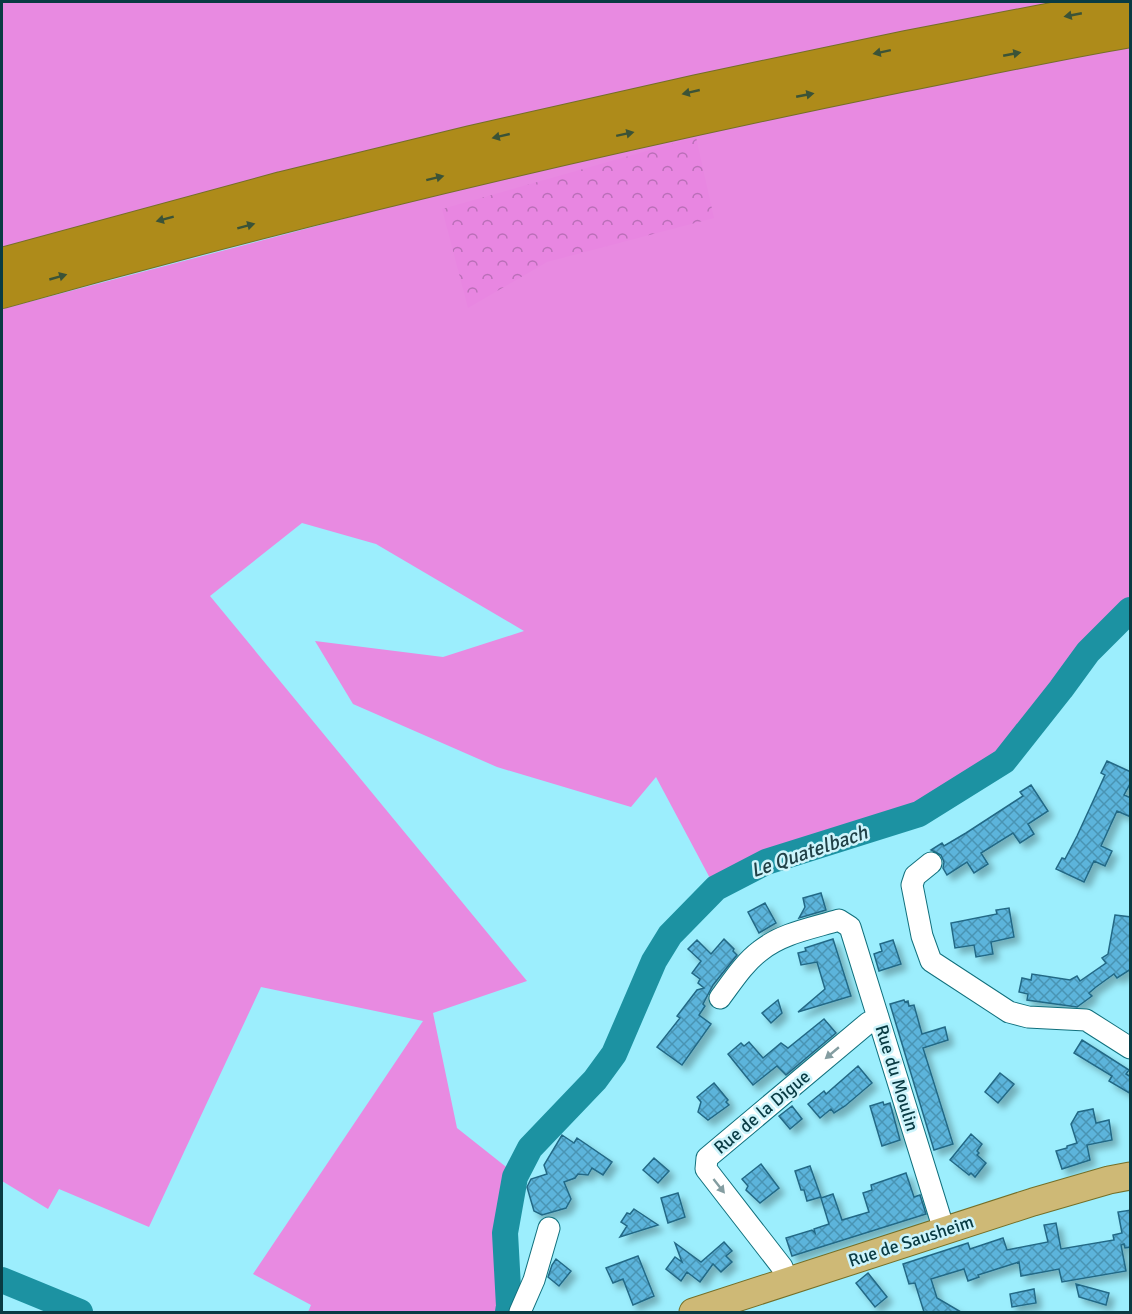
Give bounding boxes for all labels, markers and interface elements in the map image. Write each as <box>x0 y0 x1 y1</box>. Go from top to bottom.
one-way arrow <box>1063 11 1082 20</box>
one-way arrow <box>872 48 891 57</box>
one-way arrow <box>1002 49 1021 58</box>
one-way arrow <box>682 88 700 98</box>
one-way arrow <box>796 90 814 100</box>
one-way arrow <box>616 129 635 138</box>
one-way arrow <box>491 131 510 141</box>
one-way arrow <box>426 173 444 183</box>
one-way arrow <box>156 215 174 225</box>
one-way arrow <box>237 220 255 230</box>
one-way arrow <box>49 272 67 281</box>
water label: Le Quatelbach <box>747 819 872 883</box>
street label: Rue du Moulin <box>870 1022 924 1134</box>
one-way arrow <box>825 1046 840 1059</box>
street label: Rue de la Digue <box>709 1065 815 1159</box>
one-way arrow <box>713 1178 725 1193</box>
street label: Rue de Sausheim <box>846 1210 976 1272</box>

